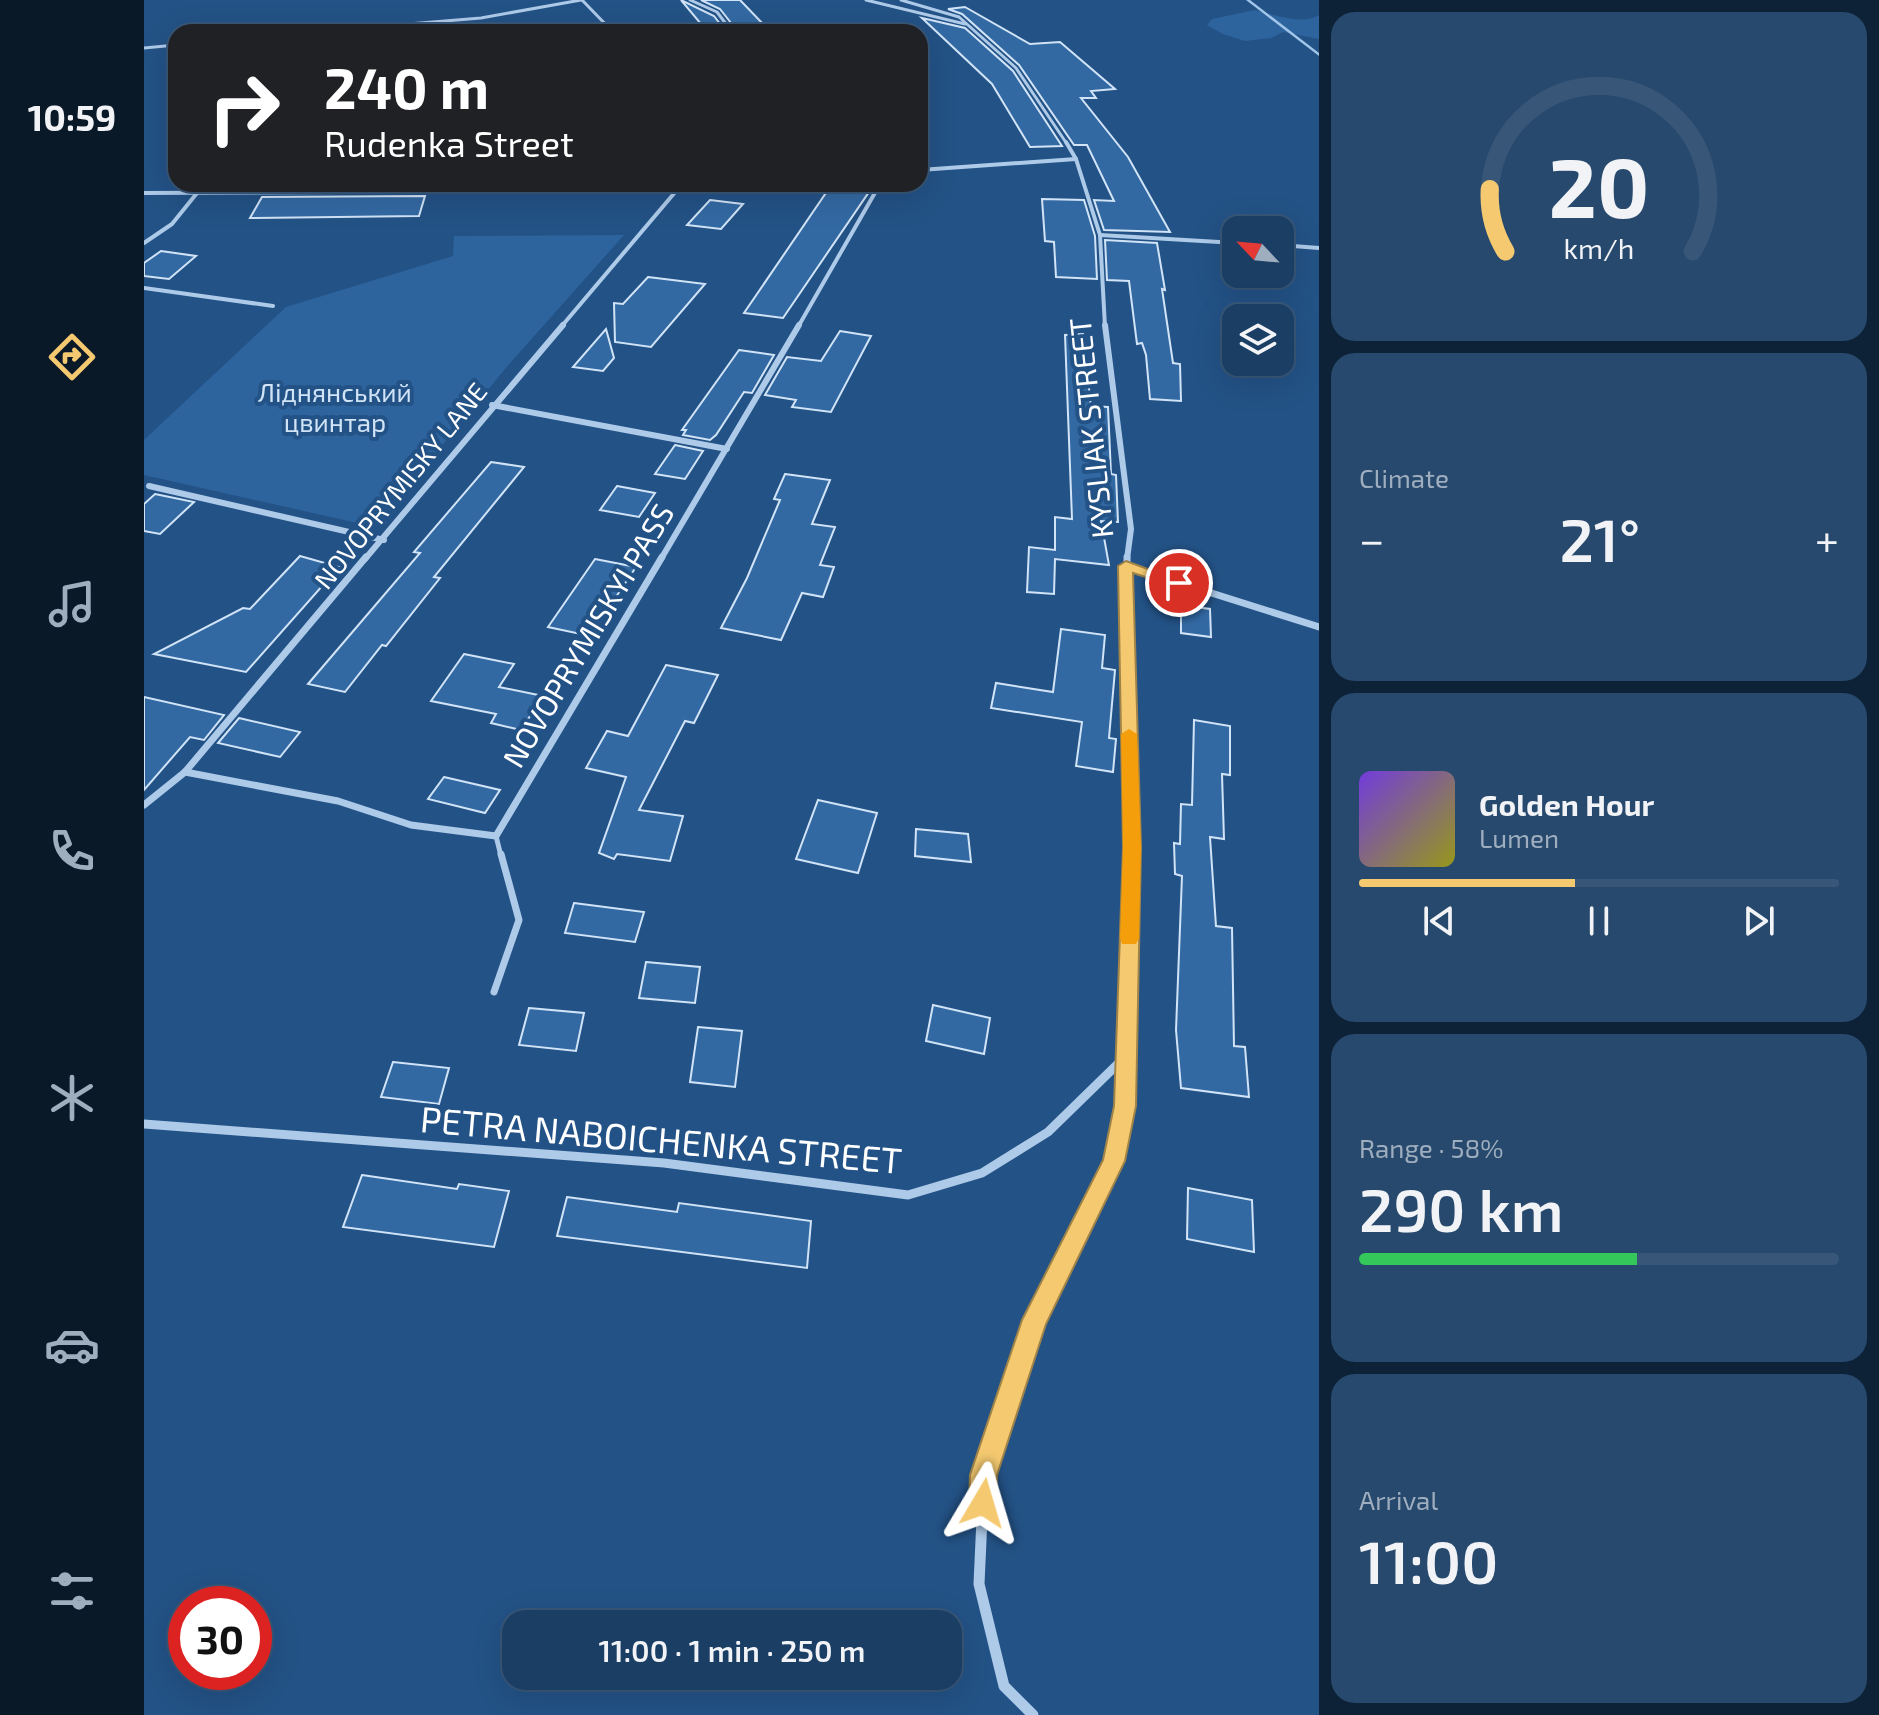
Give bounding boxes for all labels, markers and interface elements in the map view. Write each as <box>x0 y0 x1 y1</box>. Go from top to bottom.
text: 240 m <box>324 53 489 120</box>
icon: right <box>192 56 296 160</box>
text: 10:59 <box>28 95 116 138</box>
text: Rudenka Street <box>324 121 574 164</box>
text: 20 <box>1549 135 1649 235</box>
north arrow <box>1222 216 1294 288</box>
map controls <box>1222 216 1294 376</box>
text: km/h <box>1564 230 1634 265</box>
button: layers <box>1222 304 1294 376</box>
street label: KYSLIAK STREET <box>1061 316 1119 540</box>
icon: directions <box>44 329 100 385</box>
park label: Ліднянський цвинтар <box>258 376 412 437</box>
street label: NOVOPRYMISKY LANE <box>307 376 493 594</box>
text: Climate <box>1359 462 1449 493</box>
street label: NOVOPRYMISKYI PASS <box>494 497 680 773</box>
text: 21° <box>1559 502 1640 574</box>
text: − <box>1359 512 1385 565</box>
text: + <box>1815 512 1839 565</box>
pin <box>1145 549 1213 617</box>
icon: arrive <box>1157 561 1201 605</box>
icon: music <box>44 576 100 632</box>
text: Golden Hour <box>1479 786 1654 822</box>
text: Lumen <box>1479 822 1559 853</box>
icon: phone <box>44 823 100 879</box>
icon: previous <box>1417 899 1461 943</box>
icon: pause <box>1577 899 1621 943</box>
icon: next <box>1737 899 1781 943</box>
icon: climate <box>44 1070 100 1126</box>
street label: PETRA NABOICHENKA STREET <box>419 1096 904 1181</box>
text: Range · 58% <box>1359 1132 1504 1163</box>
text: 290 km <box>1359 1172 1564 1244</box>
icon: car <box>44 1317 100 1373</box>
position arrow <box>941 1461 1025 1545</box>
text: Arrival <box>1359 1484 1438 1515</box>
text: 11:00 <box>1359 1524 1498 1596</box>
icon: filters <box>44 1563 100 1619</box>
speed limit sign: 30 <box>168 1586 272 1690</box>
text: 11:00 · 1 min · 250 m <box>599 1632 865 1668</box>

